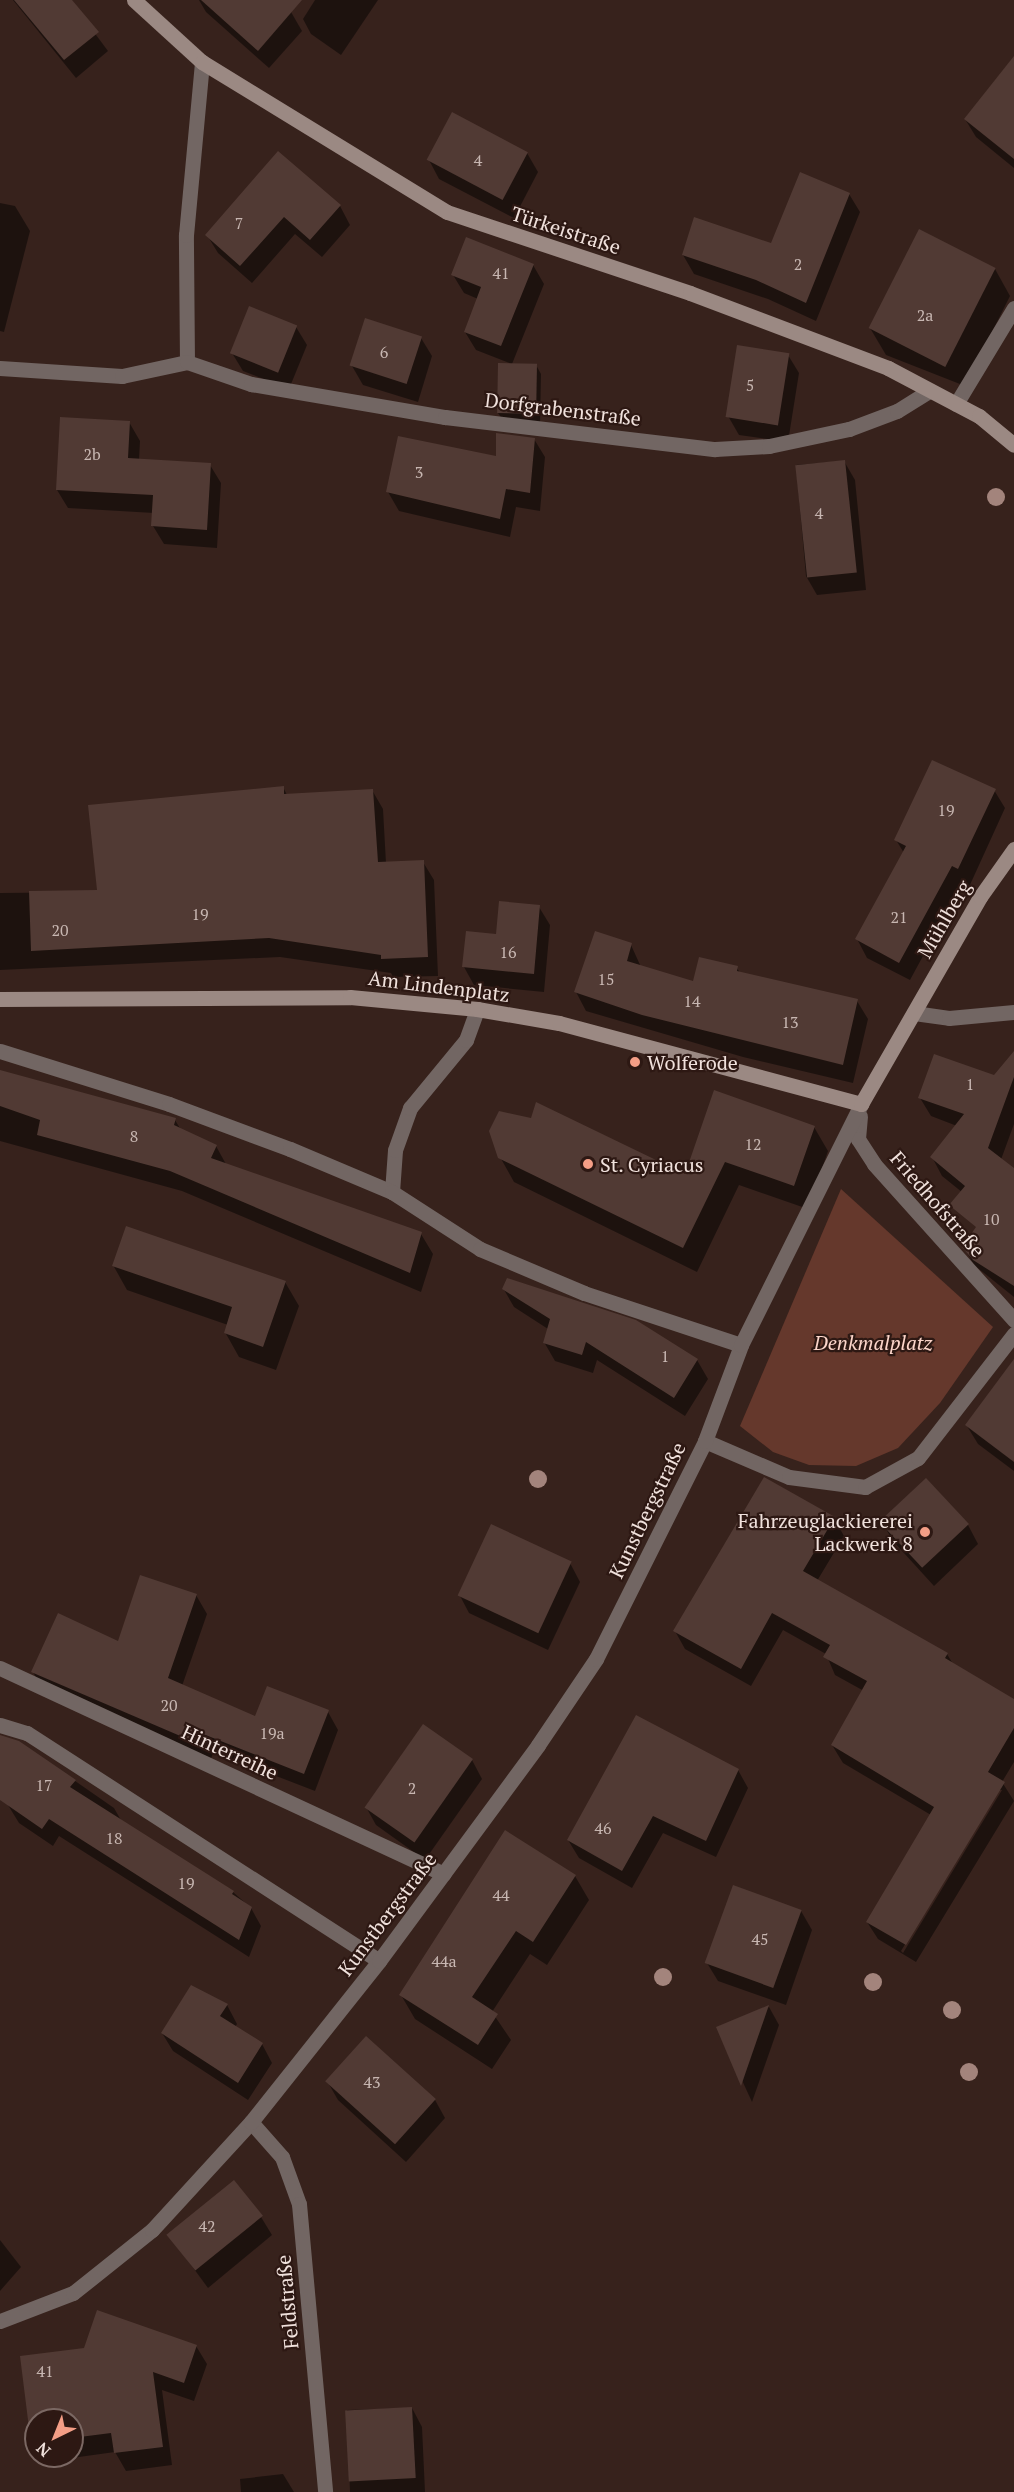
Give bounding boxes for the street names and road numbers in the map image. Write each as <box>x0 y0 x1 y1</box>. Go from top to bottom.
street label: Türkeistraße <box>508 201 624 259</box>
street label: Dorfgrabenstraße <box>484 388 642 430</box>
street label: Mühlberg <box>912 876 976 962</box>
street label: Am Lindenplatz <box>367 965 511 1007</box>
street label: Friedhofstraße <box>886 1146 990 1262</box>
street label: Kunstbergstraße <box>604 1438 690 1582</box>
street label: Hinterreihe <box>178 1719 282 1785</box>
street label: Kunstbergstraße <box>333 1848 441 1980</box>
street label: Feldstraße <box>271 2254 303 2350</box>

